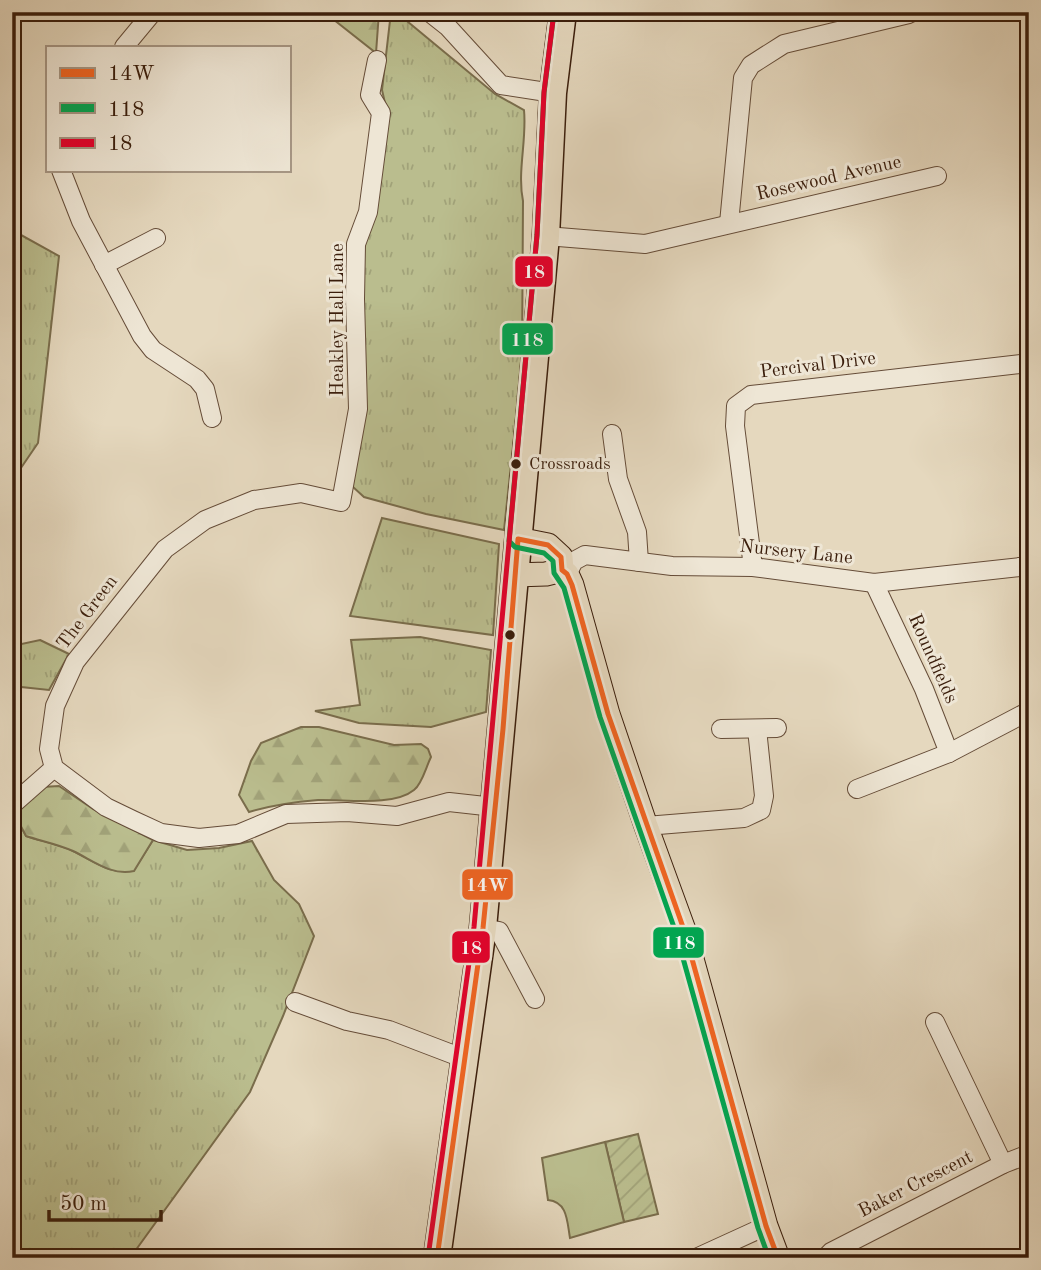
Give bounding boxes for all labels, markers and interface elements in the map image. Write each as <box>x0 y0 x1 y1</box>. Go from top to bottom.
legend <box>46 46 290 172</box>
text: 14W <box>108 64 155 85</box>
text: 118 <box>108 100 145 121</box>
text: 18 <box>108 134 132 155</box>
street label: Rosewood Avenue <box>755 153 903 205</box>
street label: Heakley Hall Lane <box>329 243 348 397</box>
line badge: 18 <box>514 255 554 288</box>
text: 18 <box>523 264 545 283</box>
line badge: 118 <box>501 322 554 356</box>
text: 118 <box>510 332 544 351</box>
street label: Percival Drive <box>759 349 877 383</box>
place label: Crossroads <box>529 456 611 473</box>
marker: Crossroads <box>509 457 523 471</box>
street label: Nursery Lane <box>738 538 854 568</box>
street label: The Green <box>54 572 122 654</box>
street label: Roundfields <box>904 612 960 706</box>
unlabelled marker <box>503 628 517 642</box>
line badge: 14W <box>461 868 514 901</box>
text: 14W <box>466 877 509 896</box>
line badge: 118 <box>652 926 705 959</box>
line badge: 18 <box>451 930 491 964</box>
text: 118 <box>662 935 696 954</box>
text: 18 <box>460 940 482 959</box>
street label: Baker Crescent <box>856 1148 976 1222</box>
scale bar <box>49 1179 161 1223</box>
text: 50 m <box>60 1194 107 1215</box>

